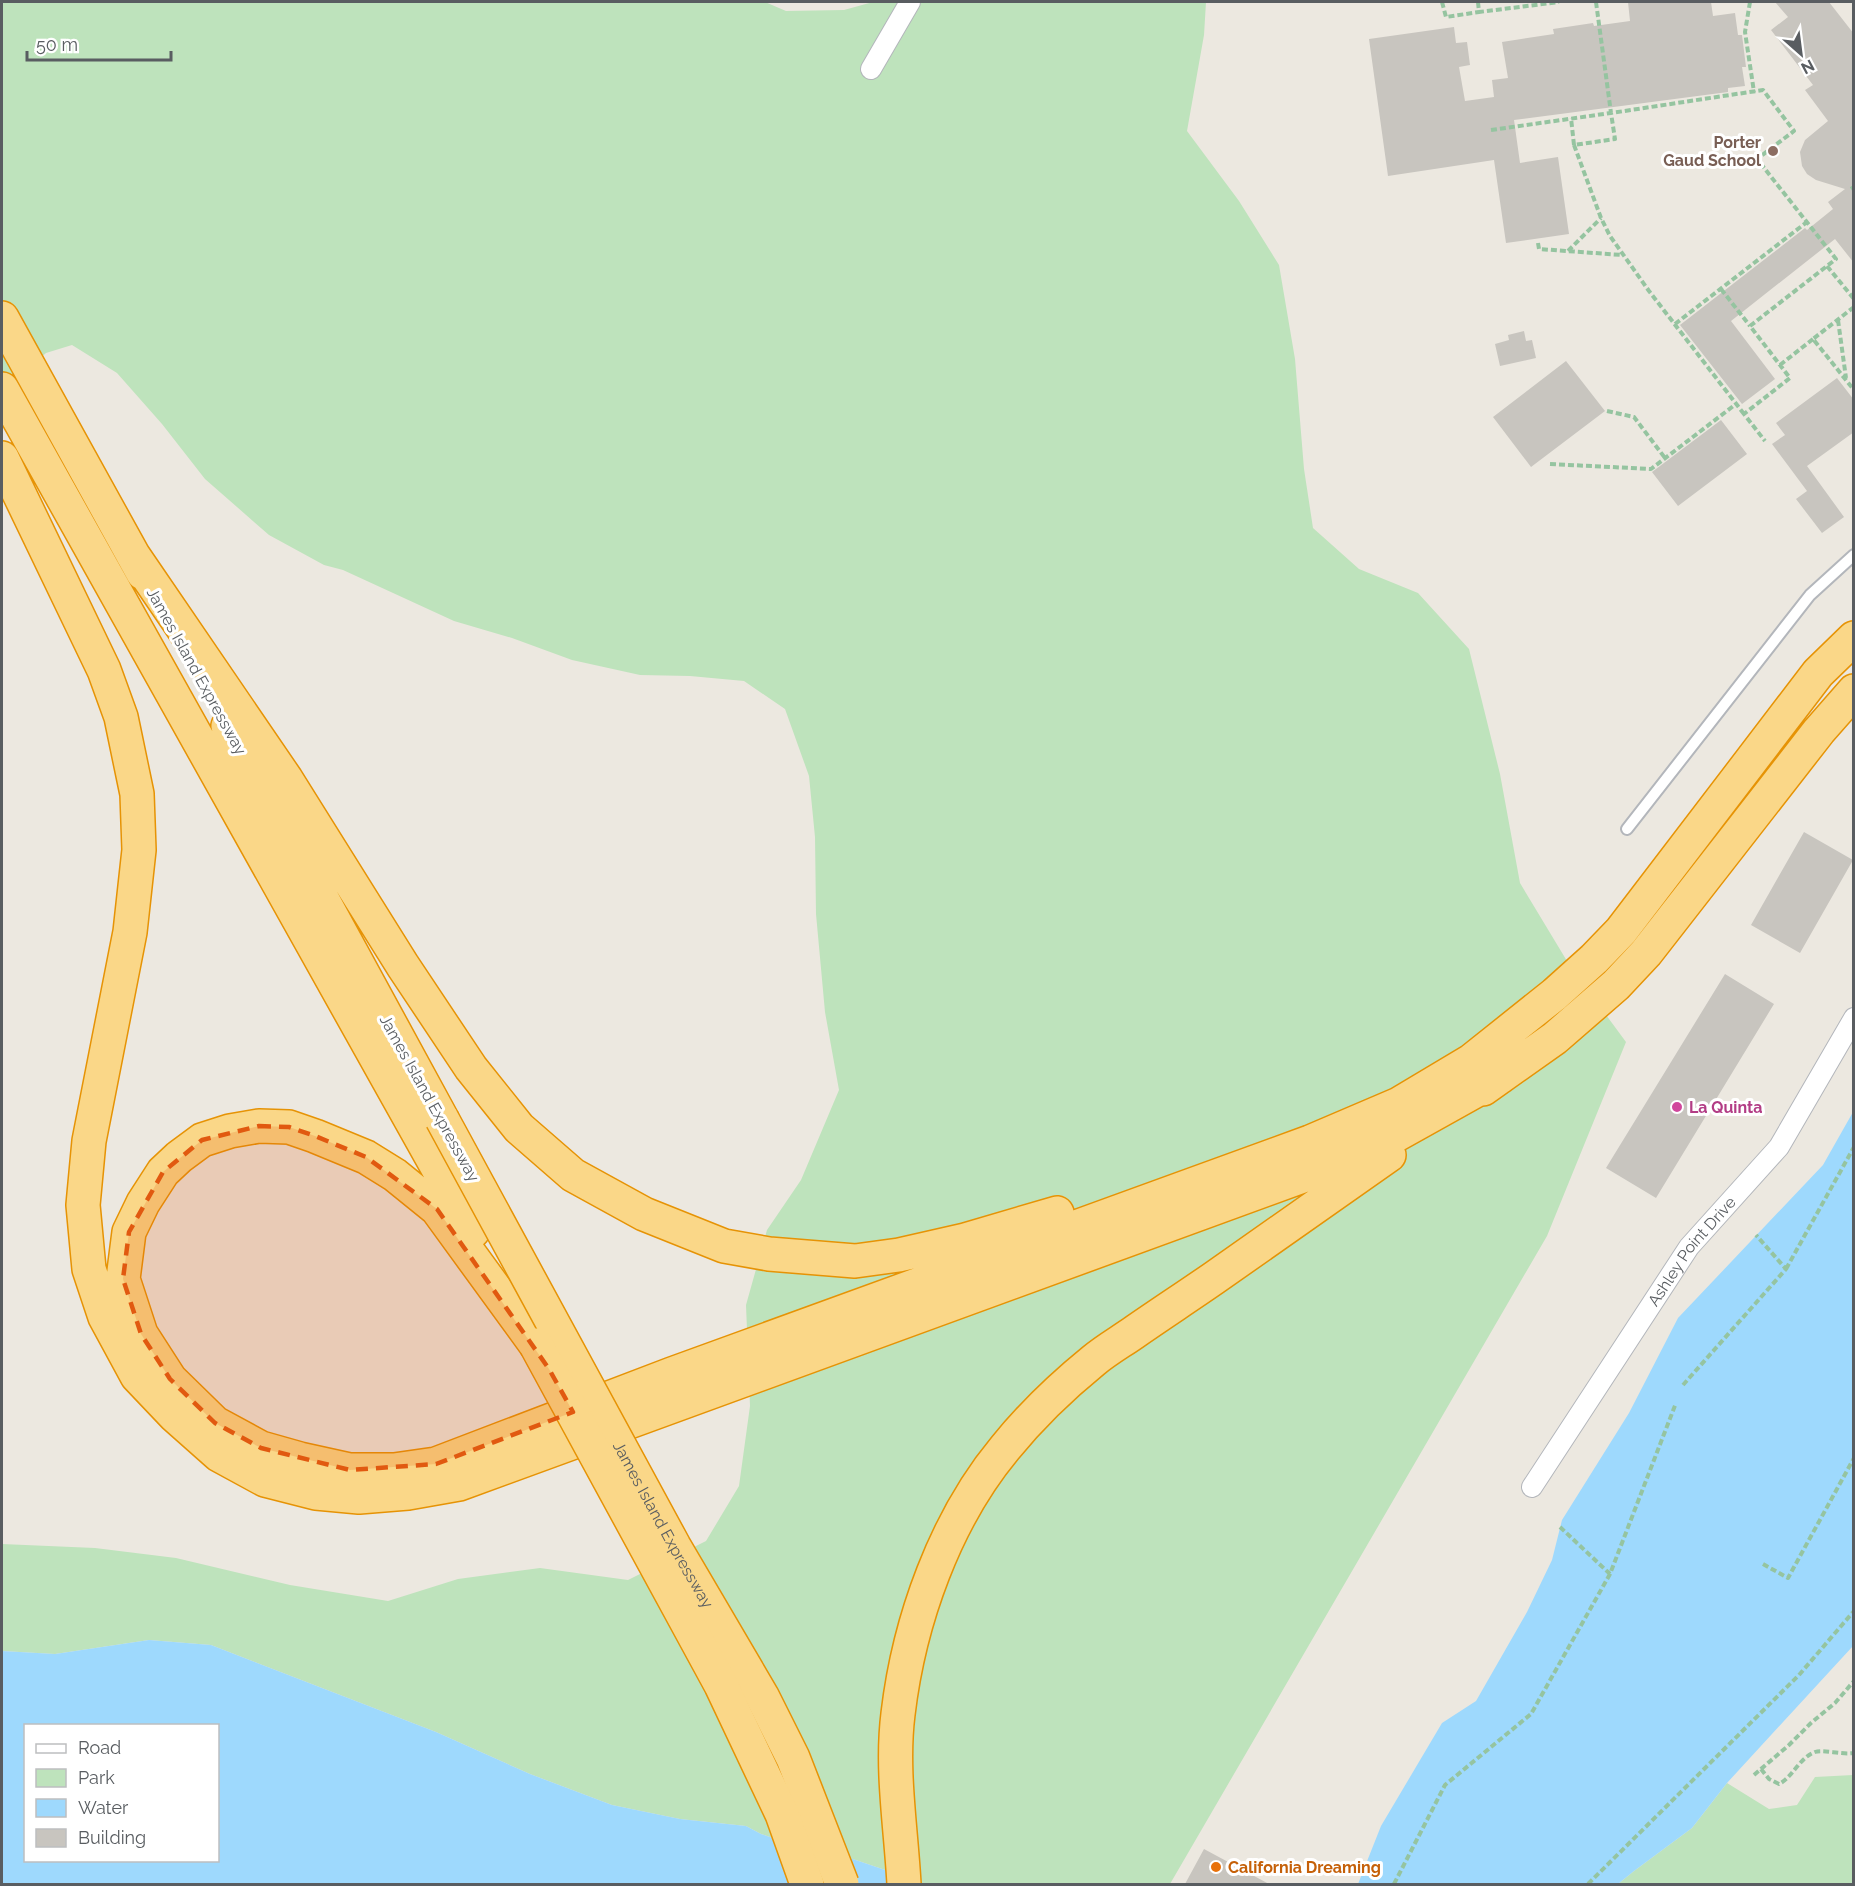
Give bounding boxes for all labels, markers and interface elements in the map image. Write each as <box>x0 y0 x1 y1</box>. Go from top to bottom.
scale bar <box>27 24 171 62</box>
north arrow <box>1771 24 1831 84</box>
text: 50 m <box>36 34 78 55</box>
text: N <box>1798 56 1818 78</box>
place label: Porter Gaud School <box>1663 133 1762 170</box>
marker: Porter Gaud School <box>1766 144 1780 158</box>
street label: James Island Expressway <box>143 584 251 758</box>
street label: James Island Expressway <box>376 1011 484 1185</box>
place label: La Quinta <box>1689 1098 1762 1117</box>
marker: La Quinta <box>1670 1100 1684 1114</box>
street label: Ashley Point Drive <box>1644 1193 1740 1310</box>
street label: James Island Expressway <box>609 1438 717 1612</box>
legend <box>24 1724 219 1862</box>
text: Road <box>78 1737 121 1758</box>
text: Park <box>78 1767 115 1788</box>
text: Water <box>78 1797 129 1818</box>
text: Building <box>78 1827 146 1848</box>
place label: California Dreaming <box>1228 1858 1381 1877</box>
marker: California Dreaming <box>1209 1860 1223 1874</box>

